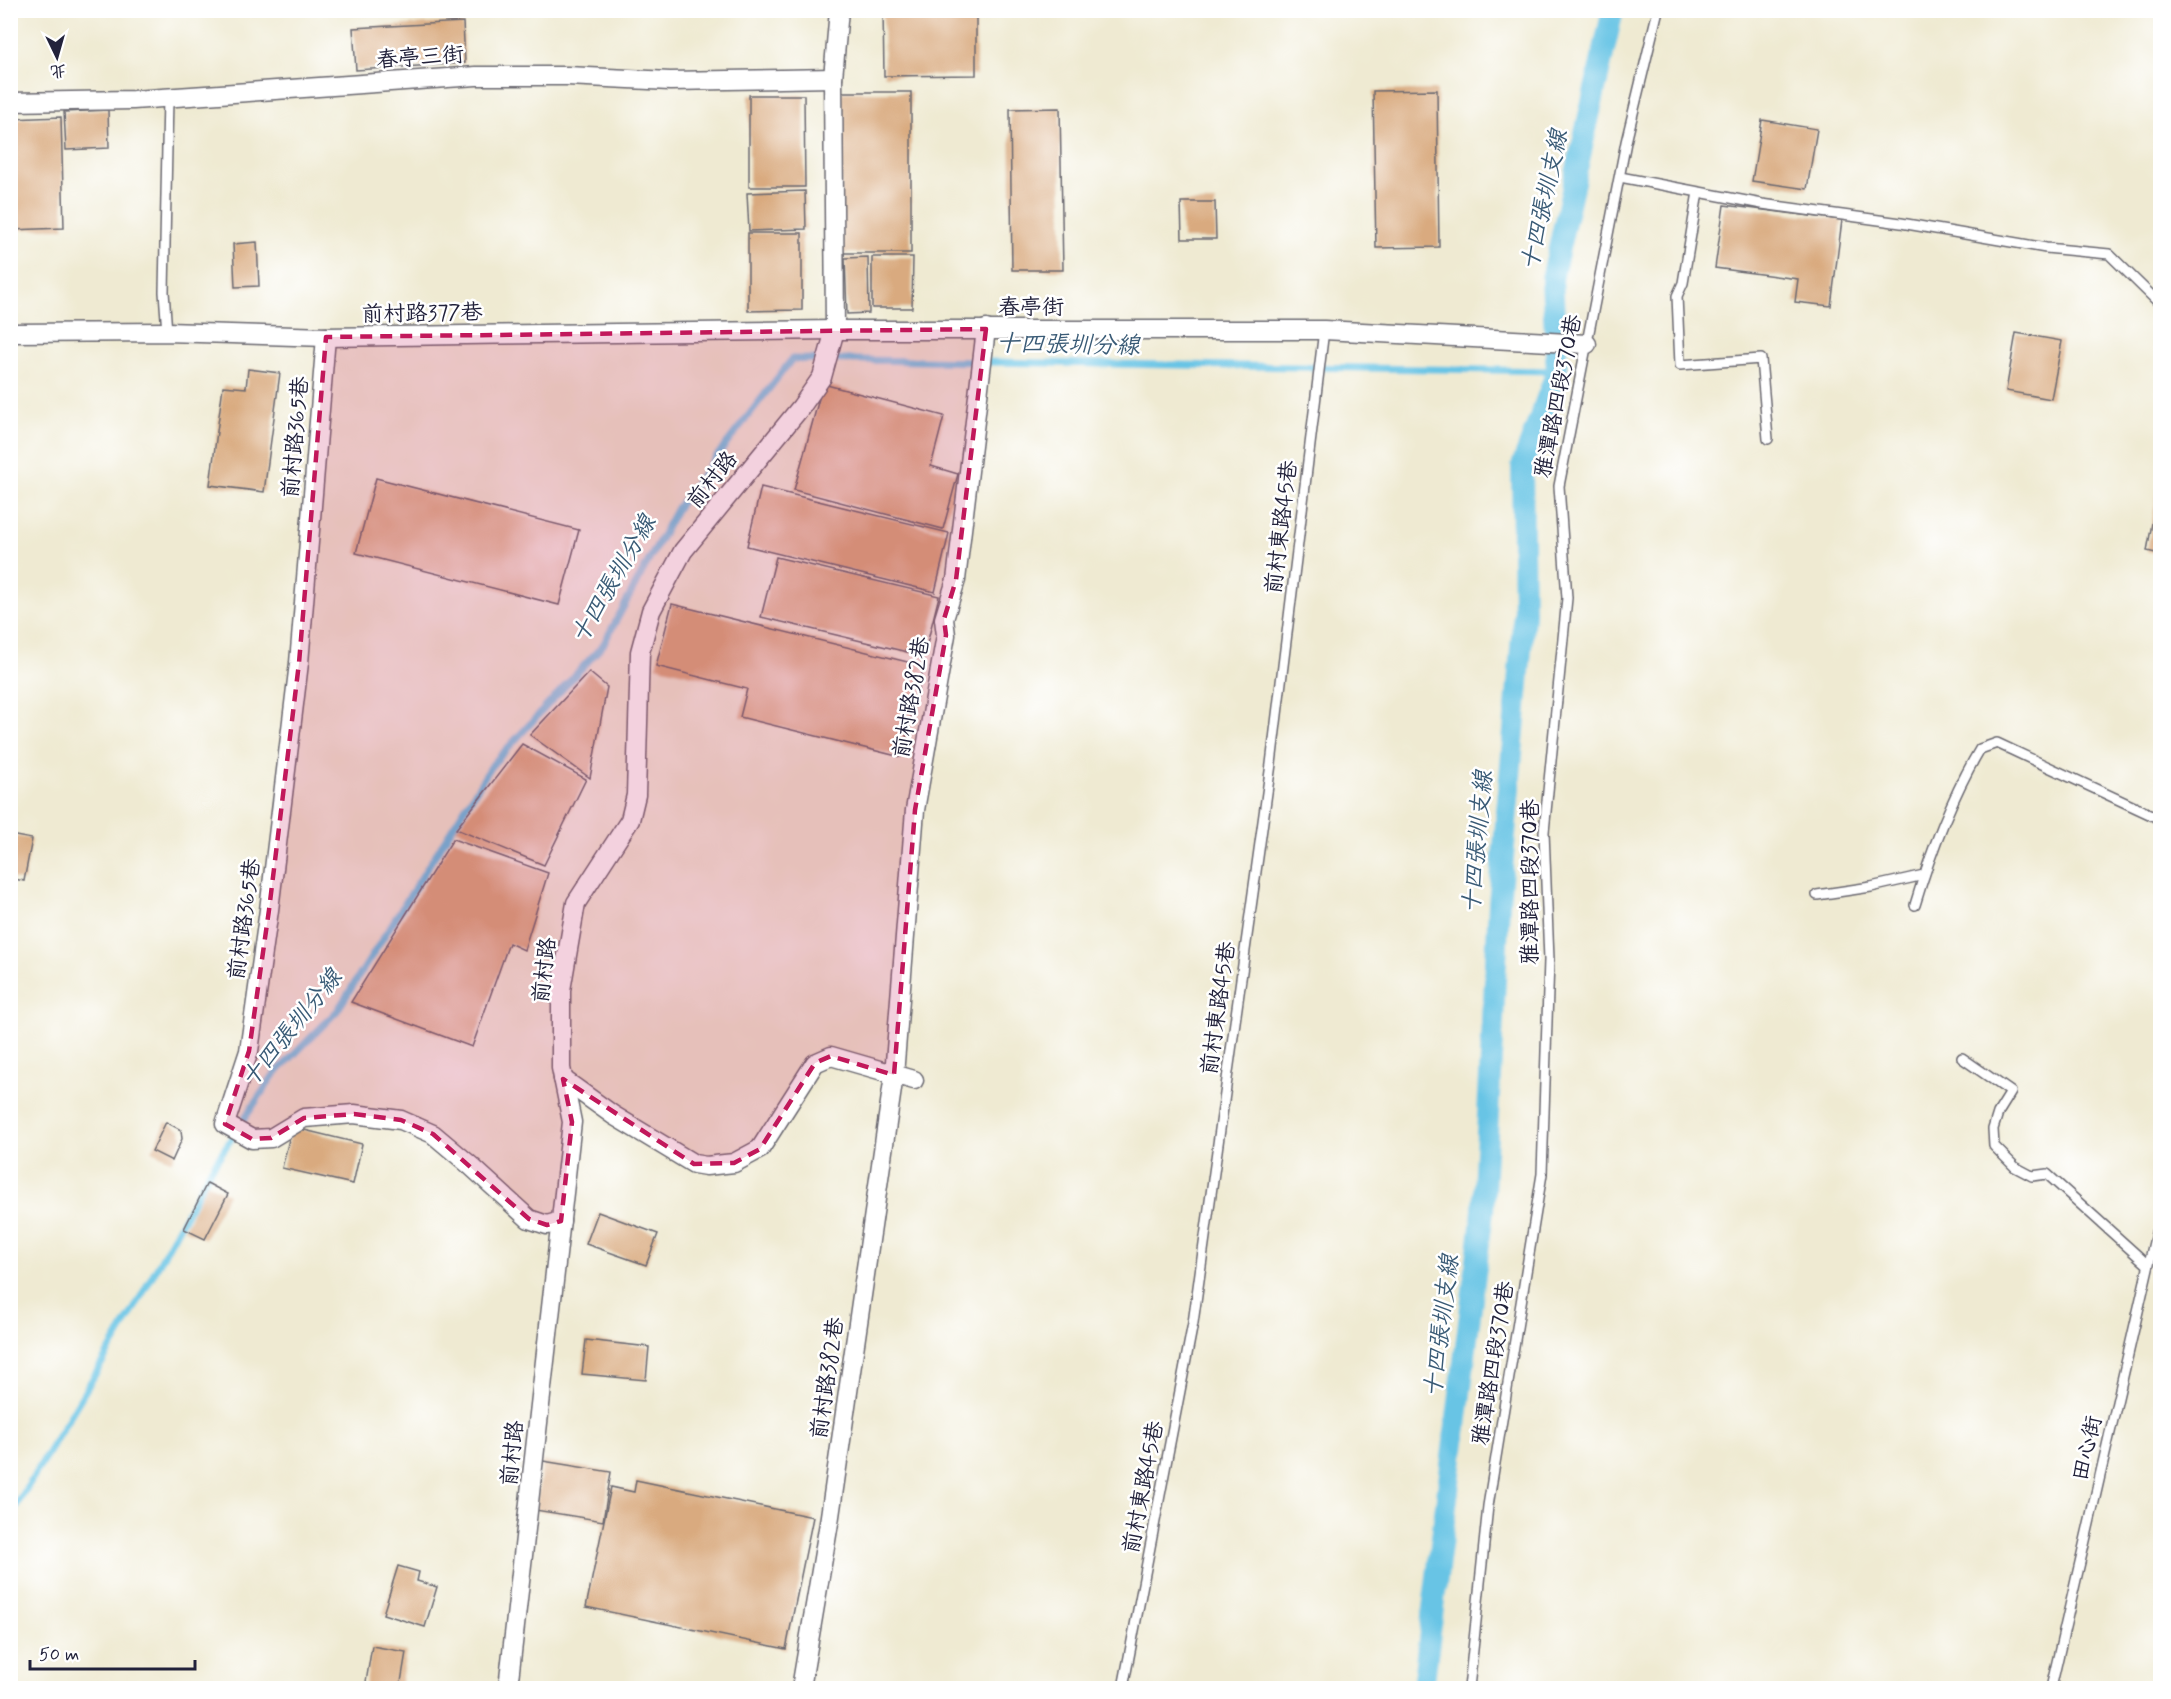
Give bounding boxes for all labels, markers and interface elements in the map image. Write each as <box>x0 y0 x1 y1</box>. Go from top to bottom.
north arrow <box>27 27 87 87</box>
street label: 春亭三街 <box>375 41 465 75</box>
text: 北 <box>49 59 67 82</box>
water label: 十四張圳支線 <box>1515 125 1576 274</box>
street label: 春亭街 <box>998 294 1064 322</box>
street label: 前村路377巷 <box>361 299 483 329</box>
street label: 雅潭路四段370巷 <box>1529 312 1589 481</box>
water label: 十四張圳分線 <box>996 329 1142 362</box>
street label: 前村路365巷 <box>277 375 315 499</box>
street label: 前村路 <box>681 446 744 515</box>
street label: 前村東路45巷 <box>1260 459 1304 596</box>
water label: 十四張圳分線 <box>565 508 665 650</box>
street label: 前村路382巷 <box>887 634 936 760</box>
water label: 十四張圳支線 <box>1457 767 1500 915</box>
street label: 雅潭路四段370巷 <box>1517 799 1545 965</box>
street label: 前村路365巷 <box>223 857 267 982</box>
street label: 前村路 <box>527 936 563 1005</box>
street label: 前村東路45巷 <box>1196 940 1242 1077</box>
water label: 十四張圳分線 <box>235 962 351 1095</box>
water label: 十四張圳支線 <box>1418 1251 1467 1400</box>
street label: 雅潭路四段370巷 <box>1467 1279 1521 1448</box>
street label: 前村路382巷 <box>806 1315 850 1441</box>
street label: 田心街 <box>2067 1413 2109 1484</box>
street label: 前村路 <box>496 1419 530 1487</box>
street label: 前村東路45巷 <box>1117 1419 1171 1556</box>
scale bar <box>30 1633 195 1671</box>
text: 50 m <box>39 1643 79 1667</box>

